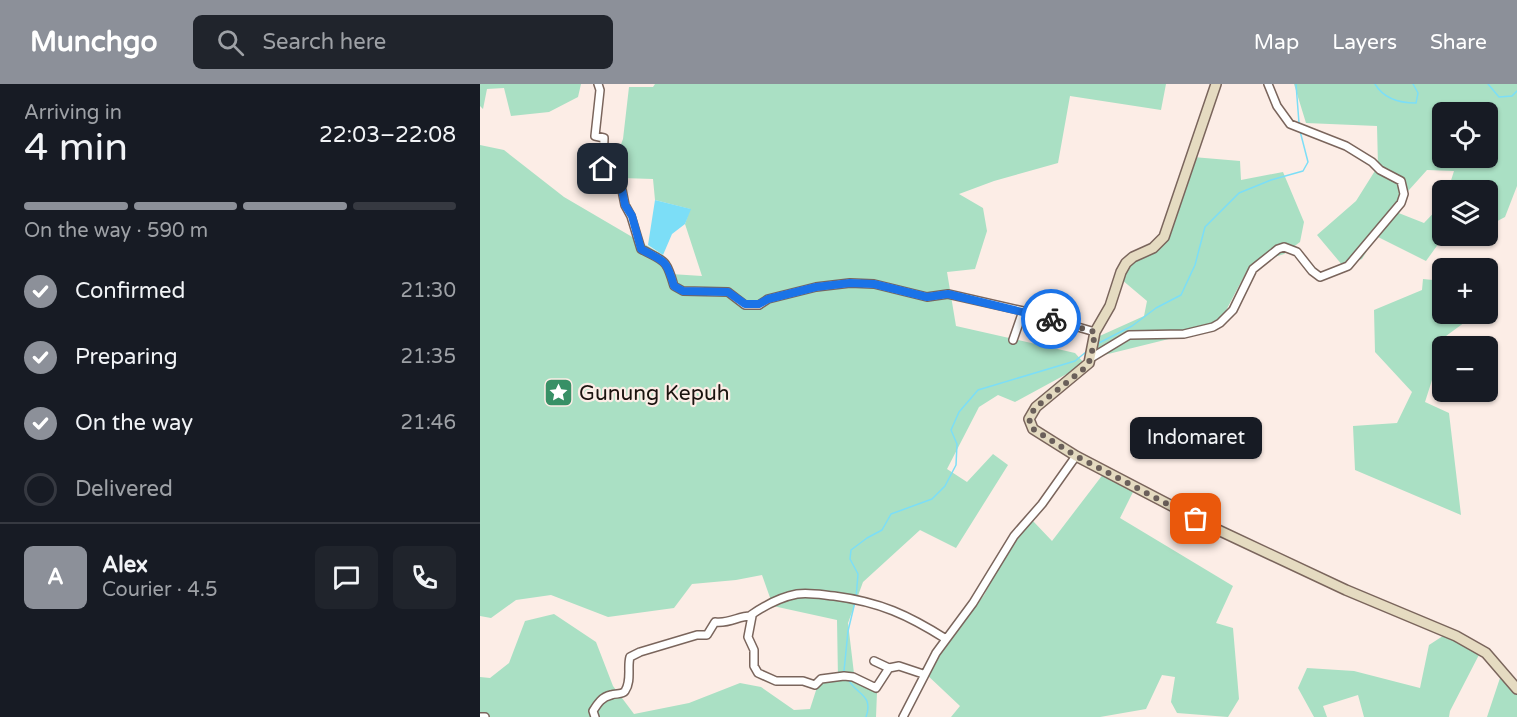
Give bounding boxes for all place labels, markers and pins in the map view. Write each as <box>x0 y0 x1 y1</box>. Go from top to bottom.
pin <box>577 143 628 194</box>
place icon: Gunung Kepuh <box>542 377 574 409</box>
place label: Gunung Kepuh <box>579 381 729 406</box>
callout: Indomaret <box>1130 417 1262 459</box>
pin <box>1170 493 1221 544</box>

